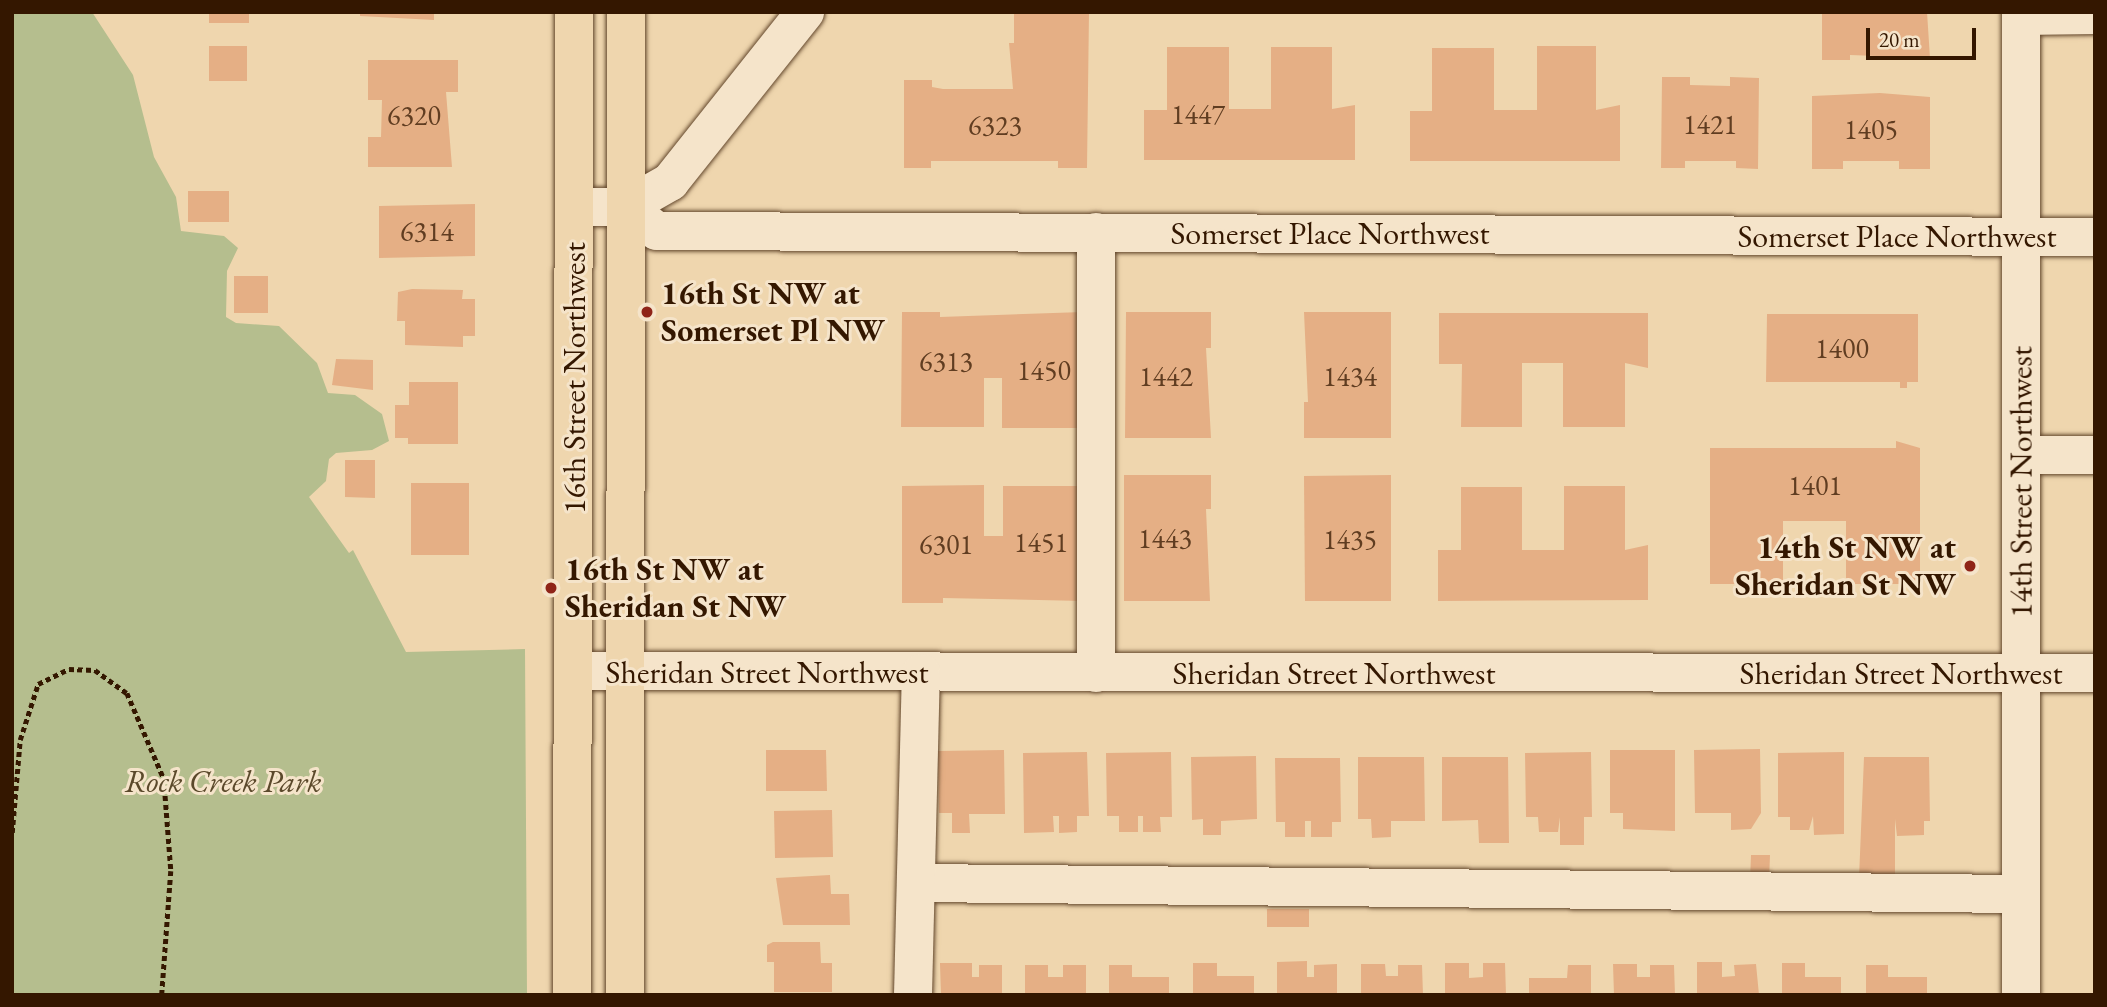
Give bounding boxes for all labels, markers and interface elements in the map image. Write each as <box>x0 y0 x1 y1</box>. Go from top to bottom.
scale bar <box>1869 14 1979 58</box>
text: 20 m <box>1879 26 1920 53</box>
house number: 1447 <box>1171 97 1225 131</box>
house number: 6320 <box>387 98 441 132</box>
house number: 1421 <box>1683 107 1737 141</box>
house number: 6323 <box>968 108 1022 142</box>
house number: 1405 <box>1844 112 1898 146</box>
house number: 6314 <box>400 214 454 248</box>
street label: Somerset Place Northwest <box>1170 214 1490 252</box>
street label: Somerset Place Northwest <box>1737 217 2057 255</box>
street label: 16th Street Northwest <box>555 242 593 514</box>
place label: 16th St NW at Somerset Pl NW <box>661 275 885 350</box>
marker: 16th St NW at Somerset Pl NW <box>639 304 655 320</box>
house number: 1400 <box>1815 331 1869 365</box>
house number: 6313 <box>919 344 973 378</box>
street label: 14th Street Northwest <box>2002 346 2040 618</box>
house number: 1450 <box>1017 353 1071 387</box>
house number: 1442 <box>1139 359 1193 393</box>
house number: 1434 <box>1323 359 1377 393</box>
house number: 1401 <box>1788 468 1842 502</box>
house number: 1443 <box>1138 521 1192 555</box>
house number: 1435 <box>1323 522 1377 556</box>
house number: 1451 <box>1014 525 1068 559</box>
house number: 6301 <box>919 527 973 561</box>
place label: 14th St NW at Sheridan St NW <box>1735 529 1956 604</box>
place label: 16th St NW at Sheridan St NW <box>565 551 786 626</box>
marker: 14th St NW at Sheridan St NW <box>1962 558 1978 574</box>
marker: 16th St NW at Sheridan St NW <box>543 580 559 596</box>
street label: Sheridan Street Northwest <box>606 653 928 691</box>
street label: Sheridan Street Northwest <box>1173 654 1495 692</box>
street label: Sheridan Street Northwest <box>1740 654 2062 692</box>
park label: Rock Creek Park <box>124 762 322 800</box>

